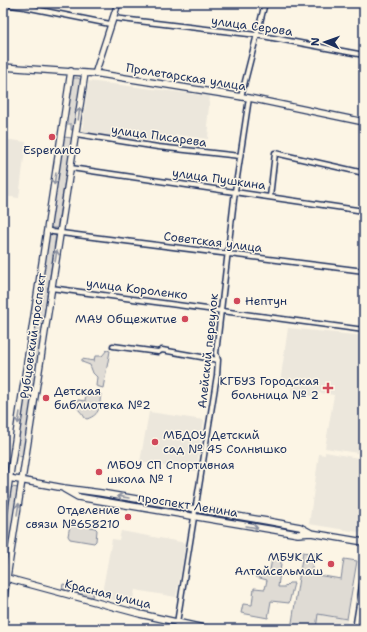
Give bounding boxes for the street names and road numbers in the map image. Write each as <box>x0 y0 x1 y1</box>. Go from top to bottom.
street label: улица Серова <box>210 12 294 40</box>
street label: Пролетарская улица <box>125 60 248 94</box>
street label: улица Писарева <box>110 121 208 151</box>
street label: улица Пушкина <box>171 165 267 194</box>
street label: Советская улица <box>163 228 264 256</box>
street label: Рубцовский проспект <box>16 271 50 400</box>
street label: улица Короленко <box>85 275 189 303</box>
street label: Алейский переулок <box>194 292 222 409</box>
street label: проспект Ленина <box>137 489 240 521</box>
street label: Красная улица <box>63 576 153 613</box>

